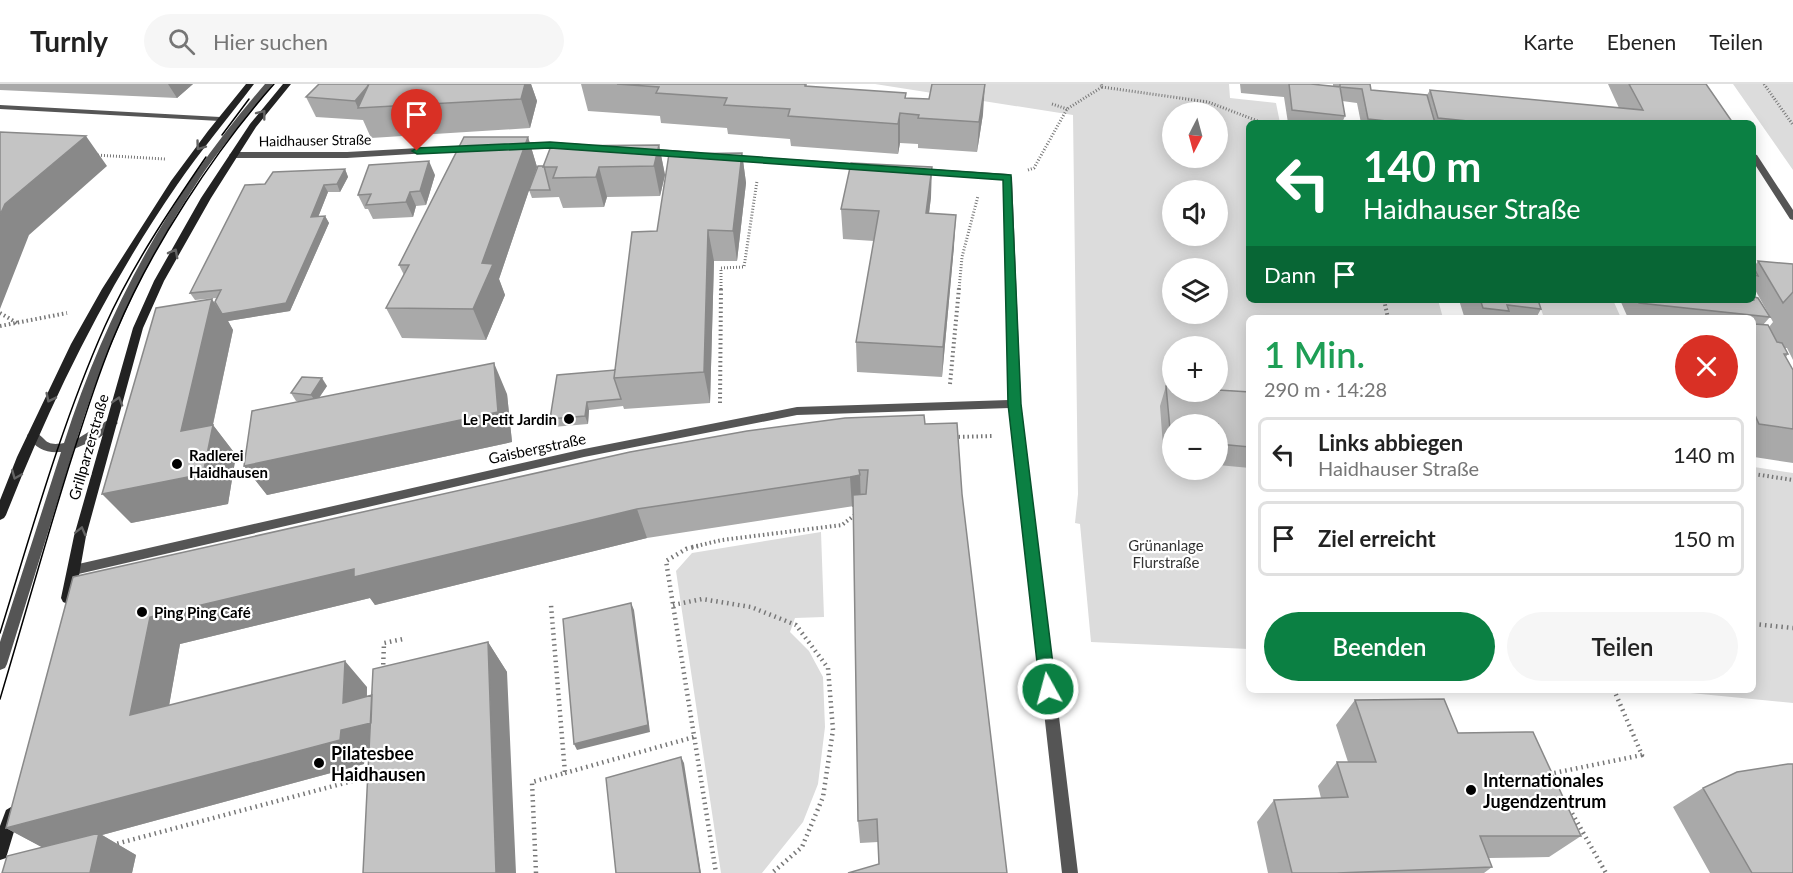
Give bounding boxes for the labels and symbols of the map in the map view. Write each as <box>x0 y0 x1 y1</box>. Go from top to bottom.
pin <box>391 89 442 151</box>
north arrow <box>1162 102 1228 168</box>
one-way arrow <box>255 110 266 121</box>
street label: Haidhauser Straße <box>258 131 372 149</box>
one-way arrow <box>196 139 207 150</box>
one-way arrow <box>167 249 178 259</box>
one-way arrow <box>45 392 57 403</box>
street label: Grillparzerstraße <box>64 392 112 502</box>
one-way arrow <box>111 396 123 407</box>
place label: Le Petit Jardin <box>463 410 557 428</box>
marker: Le Petit Jardin <box>562 412 576 426</box>
street label: Gaisbergstraße <box>487 429 587 467</box>
place label: Radlerei Haidhausen <box>189 446 268 481</box>
marker: Radlerei Haidhausen <box>170 457 184 471</box>
one-way arrow <box>11 468 23 479</box>
one-way arrow <box>74 526 87 536</box>
park label: Grünanlage Flurstraße <box>1128 536 1204 571</box>
place label: Ping Ping Café <box>154 603 251 621</box>
marker: Ping Ping Café <box>135 605 149 619</box>
position arrow <box>1016 657 1080 721</box>
place label: Pilatesbee Haidhausen <box>331 742 426 785</box>
marker: Pilatesbee Haidhausen <box>312 756 326 770</box>
place label: Internationales Jugendzentrum <box>1483 769 1606 812</box>
marker: Internationales Jugendzentrum <box>1464 783 1478 797</box>

